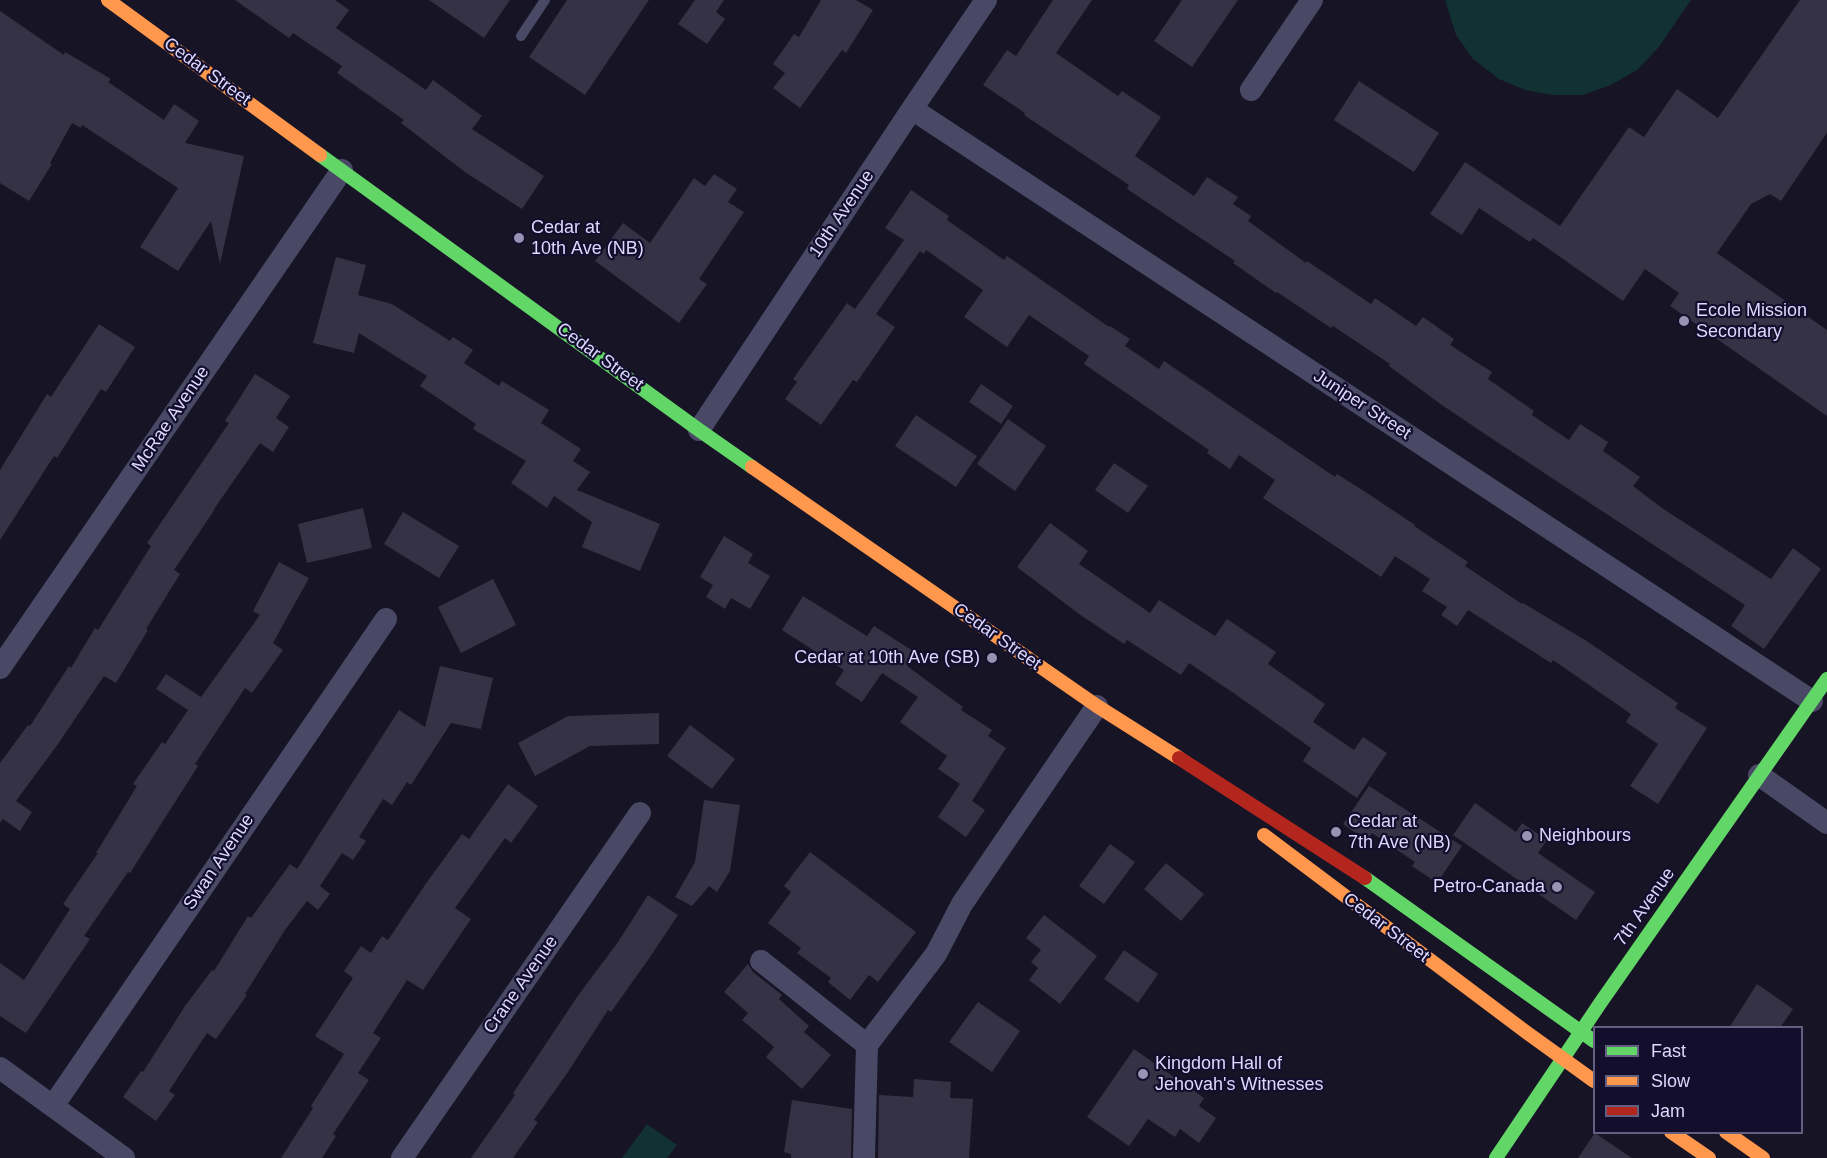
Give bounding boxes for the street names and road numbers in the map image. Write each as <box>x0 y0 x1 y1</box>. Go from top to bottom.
street label: Cedar Street <box>159 33 255 111</box>
street label: 10th Avenue <box>805 166 879 262</box>
street label: Cedar Street <box>552 318 648 396</box>
street label: McRae Avenue <box>128 362 214 476</box>
street label: Juniper Street <box>1309 365 1415 445</box>
street label: Cedar Street <box>949 599 1045 675</box>
street label: Swan Avenue <box>179 810 259 914</box>
street label: 7th Avenue <box>1610 864 1680 950</box>
street label: Cedar Street <box>1339 889 1433 967</box>
street label: Crane Avenue <box>479 932 563 1038</box>

